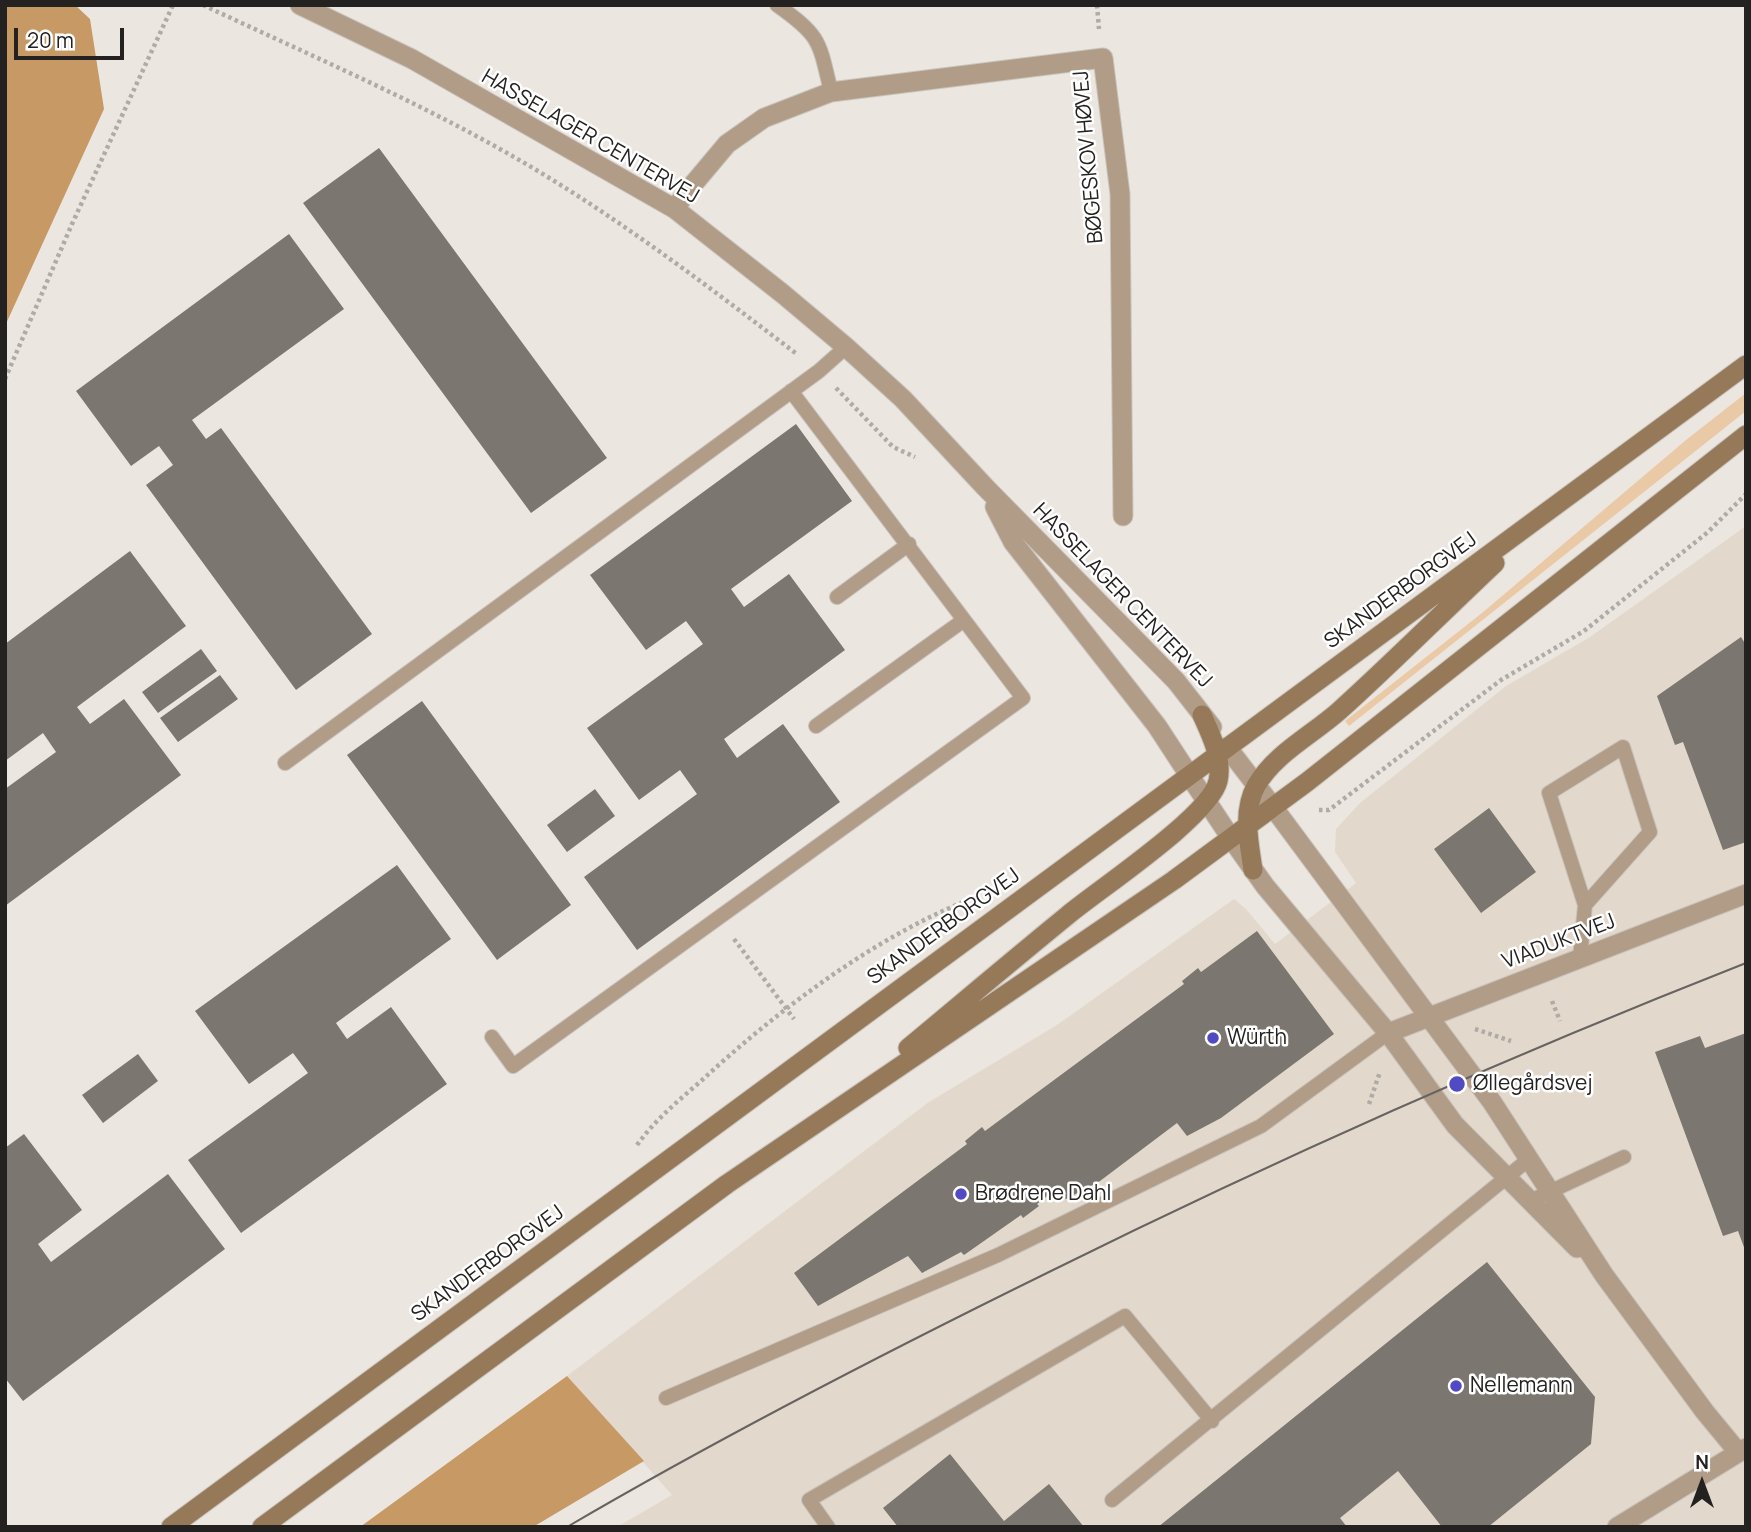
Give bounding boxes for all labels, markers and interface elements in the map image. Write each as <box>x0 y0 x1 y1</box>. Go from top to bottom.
scale bar <box>18 14 128 58</box>
text: 20 m <box>27 26 74 54</box>
street label: HASSELAGER CENTERVEJ <box>477 64 703 210</box>
street label: BØGESKOV HØVEJ <box>1069 69 1109 245</box>
street label: HASSELAGER CENTERVEJ <box>1027 499 1217 693</box>
street label: SKANDERBORGVEJ <box>1320 527 1482 655</box>
street label: SKANDERBORGVEJ <box>863 863 1025 991</box>
street label: VIADUKTVEJ <box>1499 909 1619 975</box>
place label: Würth <box>1227 1025 1287 1051</box>
marker: Würth <box>1205 1030 1221 1046</box>
place label: Øllegårdsvej <box>1473 1071 1593 1097</box>
marker: Øllegårdsvej <box>1447 1074 1467 1094</box>
place label: Brødrene Dahl <box>975 1181 1111 1207</box>
marker: Brødrene Dahl <box>953 1186 969 1202</box>
street label: SKANDERBORGVEJ <box>407 1200 569 1328</box>
place label: Nellemann <box>1470 1373 1573 1399</box>
marker: Nellemann <box>1448 1378 1464 1394</box>
north arrow <box>1667 1448 1737 1518</box>
text: N <box>1695 1449 1709 1475</box>

